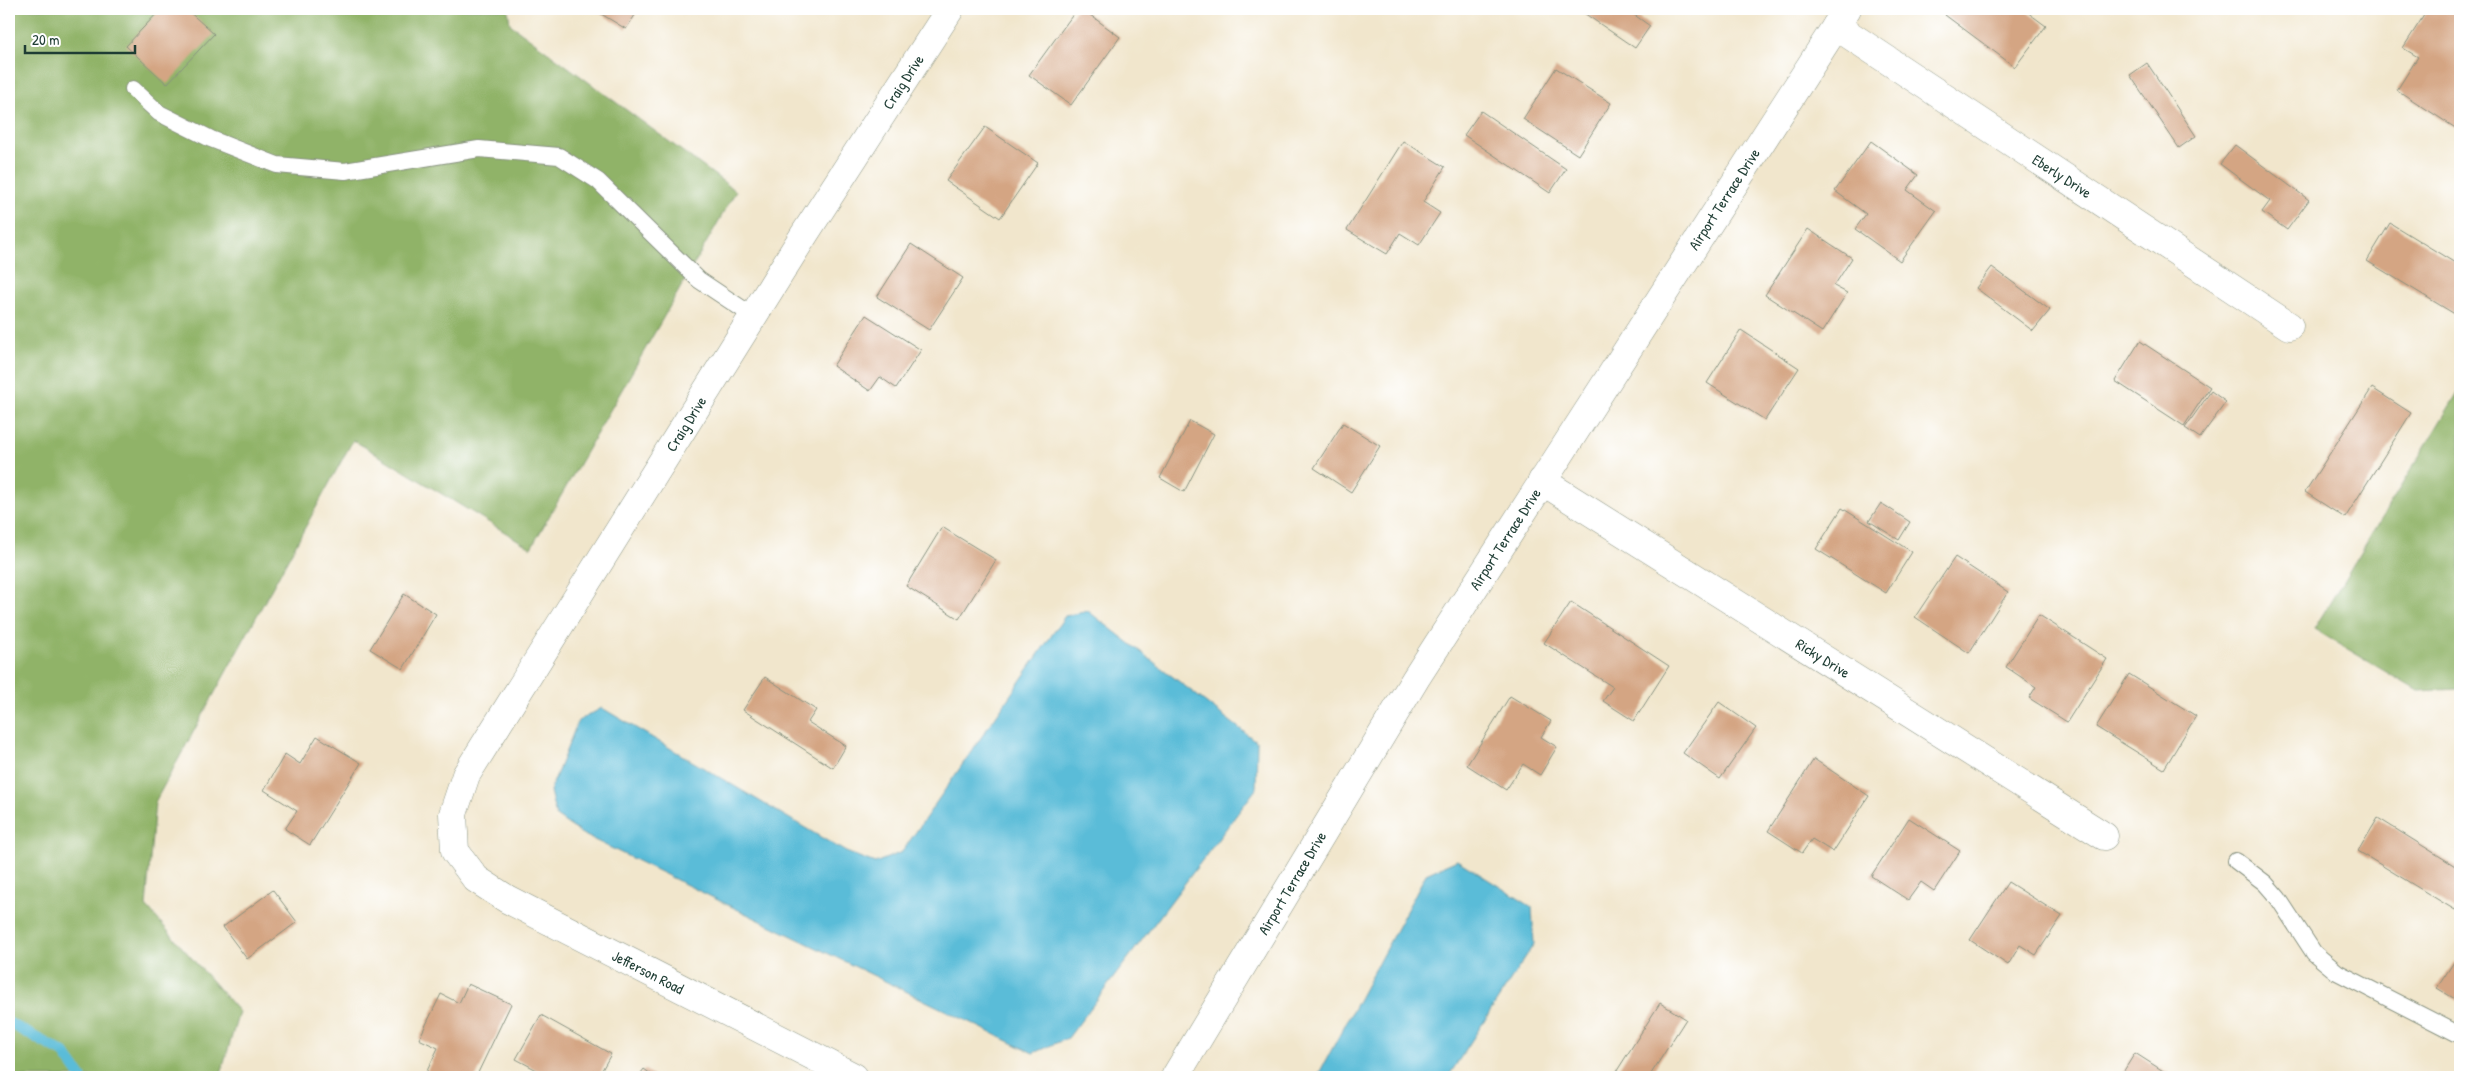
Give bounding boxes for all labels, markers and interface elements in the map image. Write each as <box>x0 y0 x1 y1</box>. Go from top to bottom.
scale bar <box>25 22 135 54</box>
text: 20 m <box>32 29 59 50</box>
street label: Craig Drive <box>877 50 929 114</box>
street label: Airport Terrace Drive <box>1683 144 1765 254</box>
street label: Eberly Drive <box>2028 149 2096 203</box>
street label: Craig Drive <box>661 392 711 456</box>
street label: Airport Terrace Drive <box>1464 484 1546 594</box>
street label: Ricky Drive <box>1792 633 1854 683</box>
street label: Airport Terrace Drive <box>1253 827 1331 939</box>
street label: Jefferson Road <box>609 945 688 999</box>

